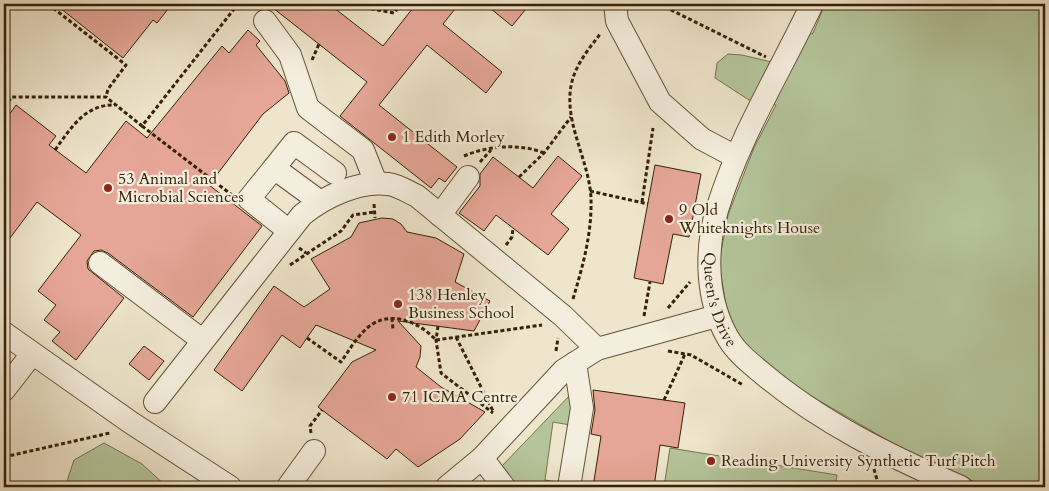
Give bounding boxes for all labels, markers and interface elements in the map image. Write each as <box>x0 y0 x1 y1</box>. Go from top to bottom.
place label: 1 Edith Morley <box>402 126 505 148</box>
marker: 1 Edith Morley <box>386 131 398 143</box>
place label: 53 Animal and Microbial Sciences <box>118 168 244 208</box>
marker: 53 Animal and Microbial Sciences <box>102 182 114 194</box>
place label: 9 Old Whiteknights House <box>678 199 820 239</box>
marker: 9 Old Whiteknights House <box>663 213 675 225</box>
street label: Queen's Drive <box>698 252 742 352</box>
place label: 138 Henley Business School <box>408 284 514 324</box>
marker: 138 Henley Business School <box>392 298 404 310</box>
place label: 71 ICMA Centre <box>402 386 518 408</box>
marker: 71 ICMA Centre <box>386 391 398 403</box>
place label: Reading University Synthetic Turf Pitch <box>721 450 996 472</box>
marker: Reading University Synthetic Turf Pitch <box>705 455 717 467</box>

